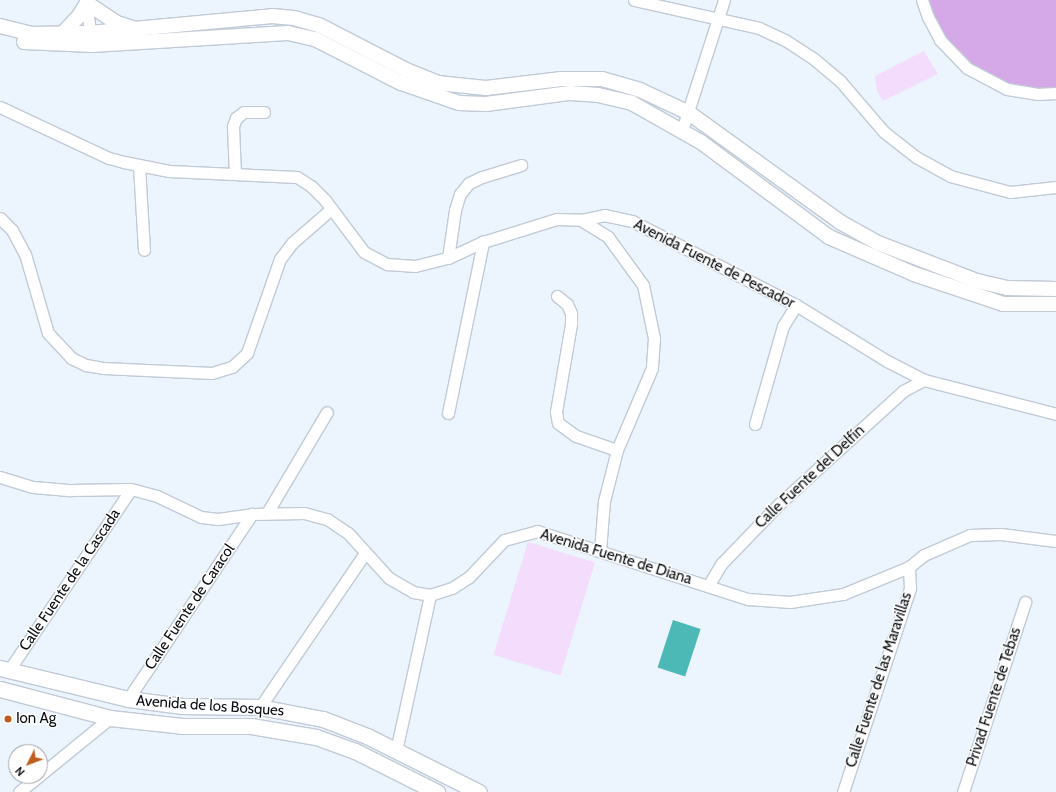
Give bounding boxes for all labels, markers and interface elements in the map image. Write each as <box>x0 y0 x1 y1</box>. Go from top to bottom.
street label: Avenida Fuente de Pescador <box>631 216 797 312</box>
street label: Calle Fuente del Delfín <box>752 422 868 532</box>
street label: Calle Fuente de la Cascada <box>16 506 124 654</box>
street label: Avenida Fuente de Diana <box>538 525 694 589</box>
street label: Calle Fuente de Caracol <box>141 541 239 673</box>
street label: Calle Fuente de las Maravillas <box>842 590 916 770</box>
street label: Privad Fuente de Tebas <box>963 625 1025 769</box>
street label: Avenida de los Bosques <box>135 692 285 720</box>
place label: Ion Ag <box>16 710 56 728</box>
marker: Ion Ag <box>3 714 13 724</box>
north arrow <box>8 744 48 784</box>
text: N <box>12 764 28 779</box>

